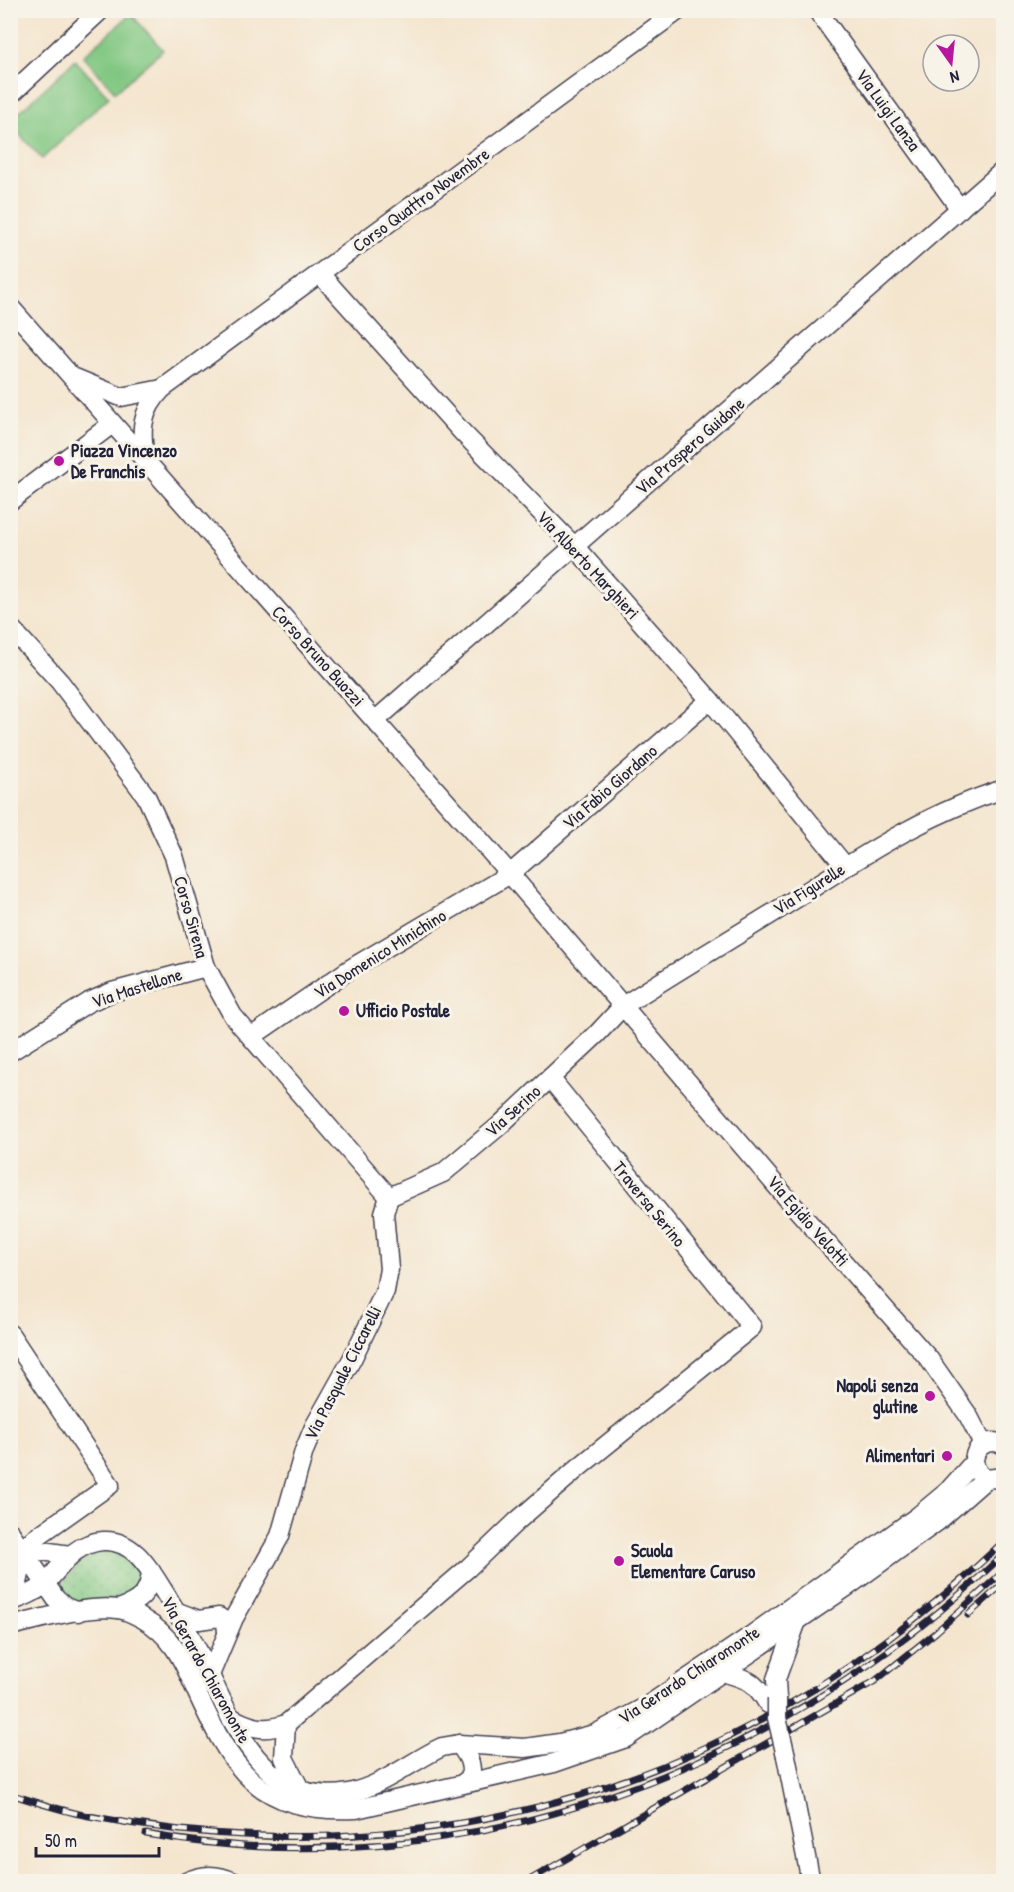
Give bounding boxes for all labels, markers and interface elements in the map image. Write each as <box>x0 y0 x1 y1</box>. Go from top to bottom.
north arrow <box>921 33 981 93</box>
street label: Via Luigi Lanza <box>850 63 927 156</box>
text: N <box>947 66 962 89</box>
street label: Corso Quattro Novembre <box>347 141 494 258</box>
street label: Via Prospero Guidone <box>629 391 750 500</box>
place label: Piazza Vincenzo De Franchis <box>71 438 178 484</box>
marker: Piazza Vincenzo De Franchis <box>52 454 66 468</box>
street label: Via Alberto Marghieri <box>531 505 645 625</box>
street label: Corso Bruno Buozzi <box>266 600 371 712</box>
street label: Via Fabio Giordano <box>557 738 663 835</box>
street label: Via Figurelle <box>768 857 849 920</box>
street label: Corso Sirena <box>168 873 215 961</box>
street label: Via Domenico Minichino <box>309 903 451 1004</box>
street label: Via Mastellone <box>88 961 185 1014</box>
place label: Ufficio Postale <box>356 998 451 1023</box>
marker: Ufficio Postale <box>337 1004 351 1018</box>
street label: Via Serino <box>479 1079 546 1142</box>
street label: Traversa Serino <box>607 1156 692 1252</box>
street label: Via Egidio Velotti <box>762 1170 855 1272</box>
street label: Via Pasquale Ciccarelli <box>298 1301 387 1444</box>
place label: Napoli senza glutine <box>836 1373 919 1420</box>
marker: Napoli senza glutine <box>923 1389 937 1403</box>
place label: Alimentari <box>866 1443 935 1468</box>
marker: Alimentari <box>940 1449 954 1463</box>
place label: Scuola Elementare Caruso <box>631 1538 756 1584</box>
marker: Scuola Elementare Caruso <box>612 1554 626 1568</box>
street label: Via Gerardo Chiaromonte <box>156 1592 257 1748</box>
street label: Via Gerardo Chiaromonte <box>613 1619 764 1730</box>
scale bar <box>36 1820 159 1858</box>
text: 50 m <box>45 1828 77 1853</box>

